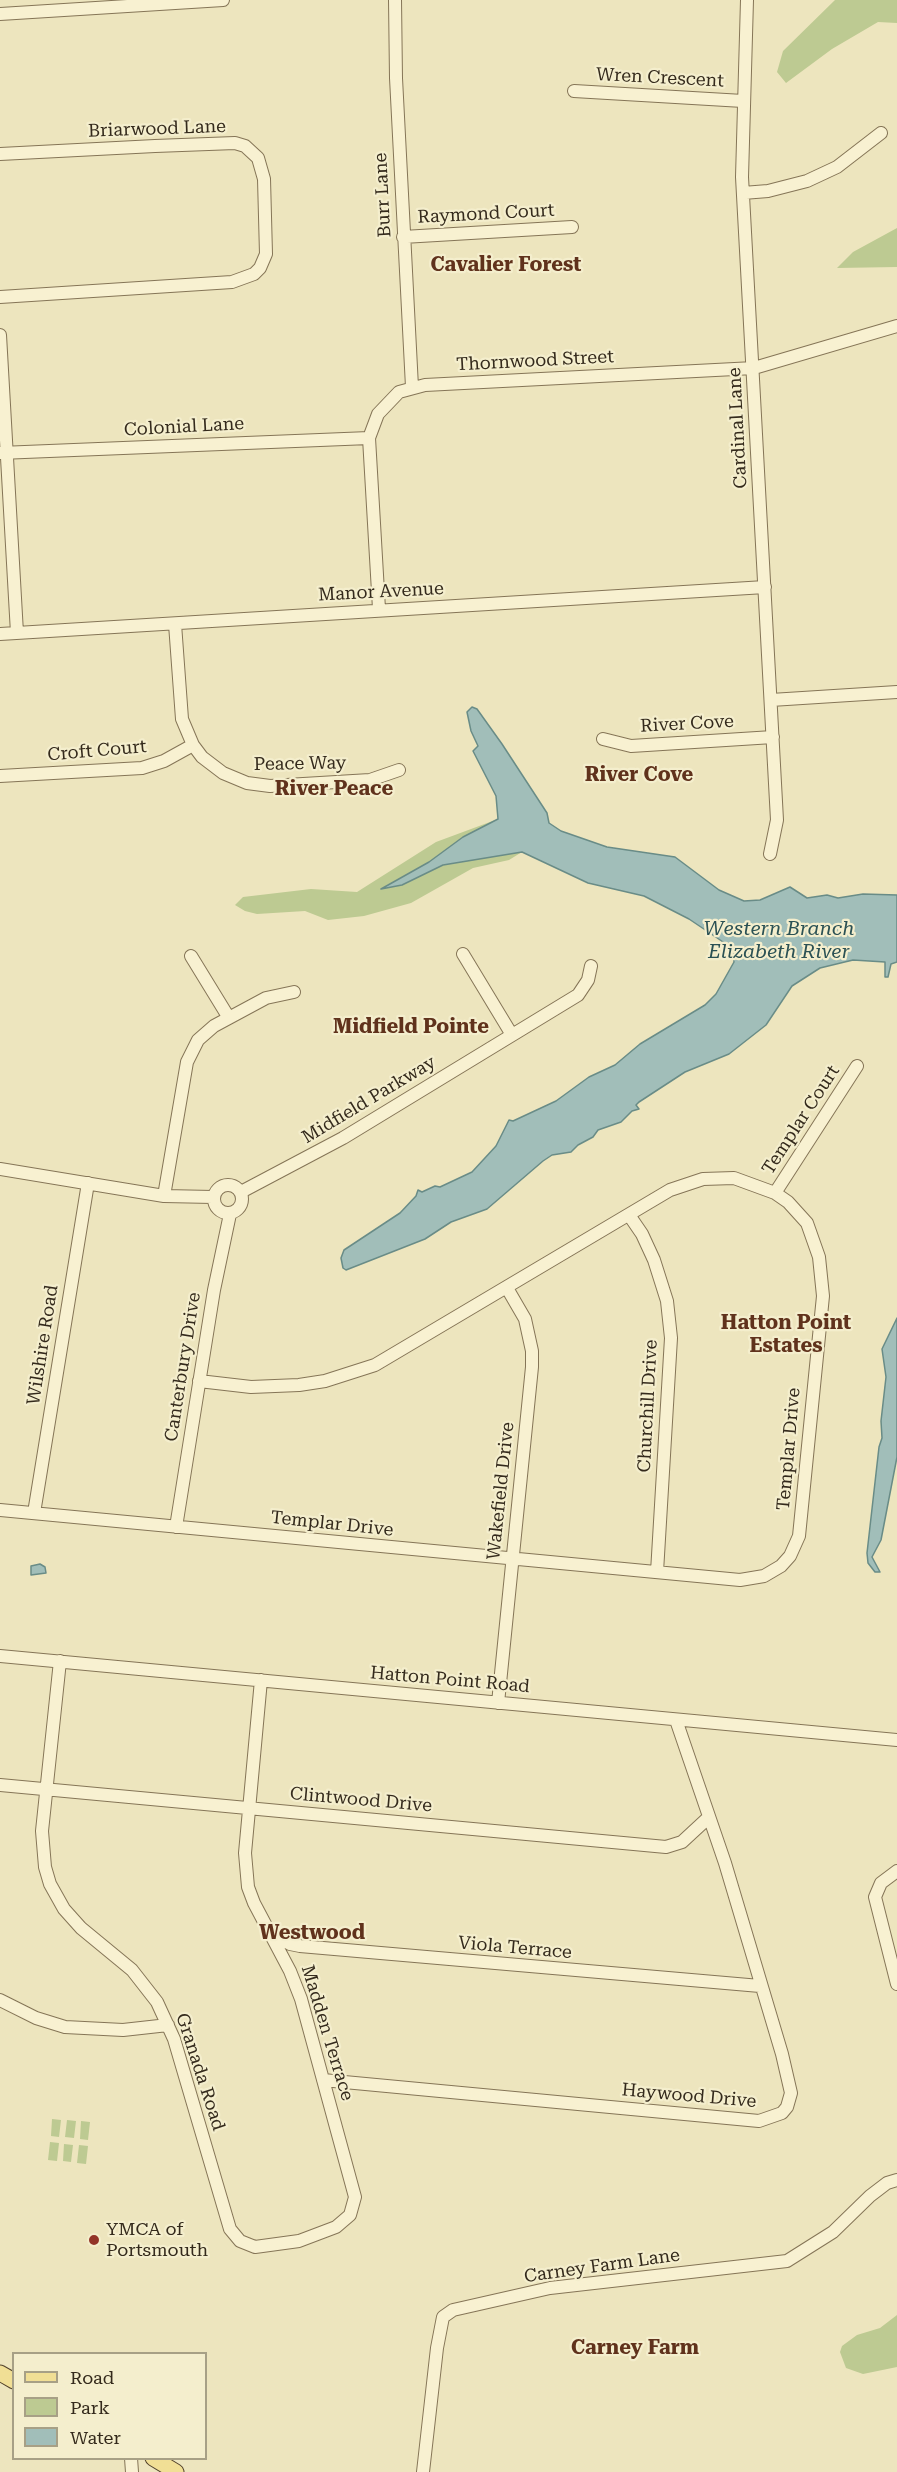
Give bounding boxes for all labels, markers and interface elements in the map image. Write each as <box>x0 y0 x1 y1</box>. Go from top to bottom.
street label: Wren Crescent <box>596 64 724 92</box>
street label: Briarwood Lane <box>88 116 226 142</box>
street label: Burr Lane <box>370 152 396 238</box>
street label: Raymond Court <box>417 200 555 228</box>
district label: Cavalier Forest <box>431 253 581 277</box>
street label: Thornwood Street <box>456 346 614 376</box>
street label: Cardinal Lane <box>724 367 752 489</box>
street label: Colonial Lane <box>123 413 245 441</box>
street label: Manor Avenue <box>318 578 444 606</box>
street label: River Cove <box>640 711 734 737</box>
street label: Croft Court <box>47 736 147 766</box>
street label: Peace Way <box>254 752 346 776</box>
district label: River Cove <box>585 763 693 787</box>
district label: River Peace <box>275 777 393 801</box>
water label: Western Branch Elizabeth River <box>704 917 854 964</box>
district label: Midfield Pointe <box>333 1015 489 1039</box>
street label: Midfield Parkway <box>298 1052 440 1148</box>
street label: Templar Court <box>758 1061 844 1179</box>
street label: Wilshire Road <box>23 1283 63 1407</box>
street label: Canterbury Drive <box>161 1291 205 1443</box>
district label: Hatton Point Estates <box>721 1311 851 1358</box>
street label: Churchill Drive <box>634 1339 662 1473</box>
street label: Templar Drive <box>773 1387 805 1511</box>
street label: Wakefield Drive <box>483 1421 519 1561</box>
street label: Templar Drive <box>270 1507 394 1541</box>
street label: Hatton Point Road <box>369 1662 531 1698</box>
street label: Clintwood Drive <box>289 1783 433 1817</box>
district label: Westwood <box>259 1921 365 1945</box>
street label: Viola Terrace <box>457 1932 573 1964</box>
street label: Madden Terrace <box>296 1963 358 2103</box>
street label: Granada Road <box>171 2010 229 2134</box>
street label: Haywood Drive <box>621 2079 757 2113</box>
place label: YMCA of Portsmouth <box>106 2219 208 2262</box>
marker: YMCA of Portsmouth <box>87 2233 101 2247</box>
street label: Carney Farm Lane <box>523 2244 681 2288</box>
district label: Carney Farm <box>571 2336 699 2360</box>
legend <box>12 2352 207 2460</box>
text: Road <box>70 2367 114 2388</box>
text: Park <box>70 2397 110 2418</box>
text: Water <box>70 2427 121 2448</box>

